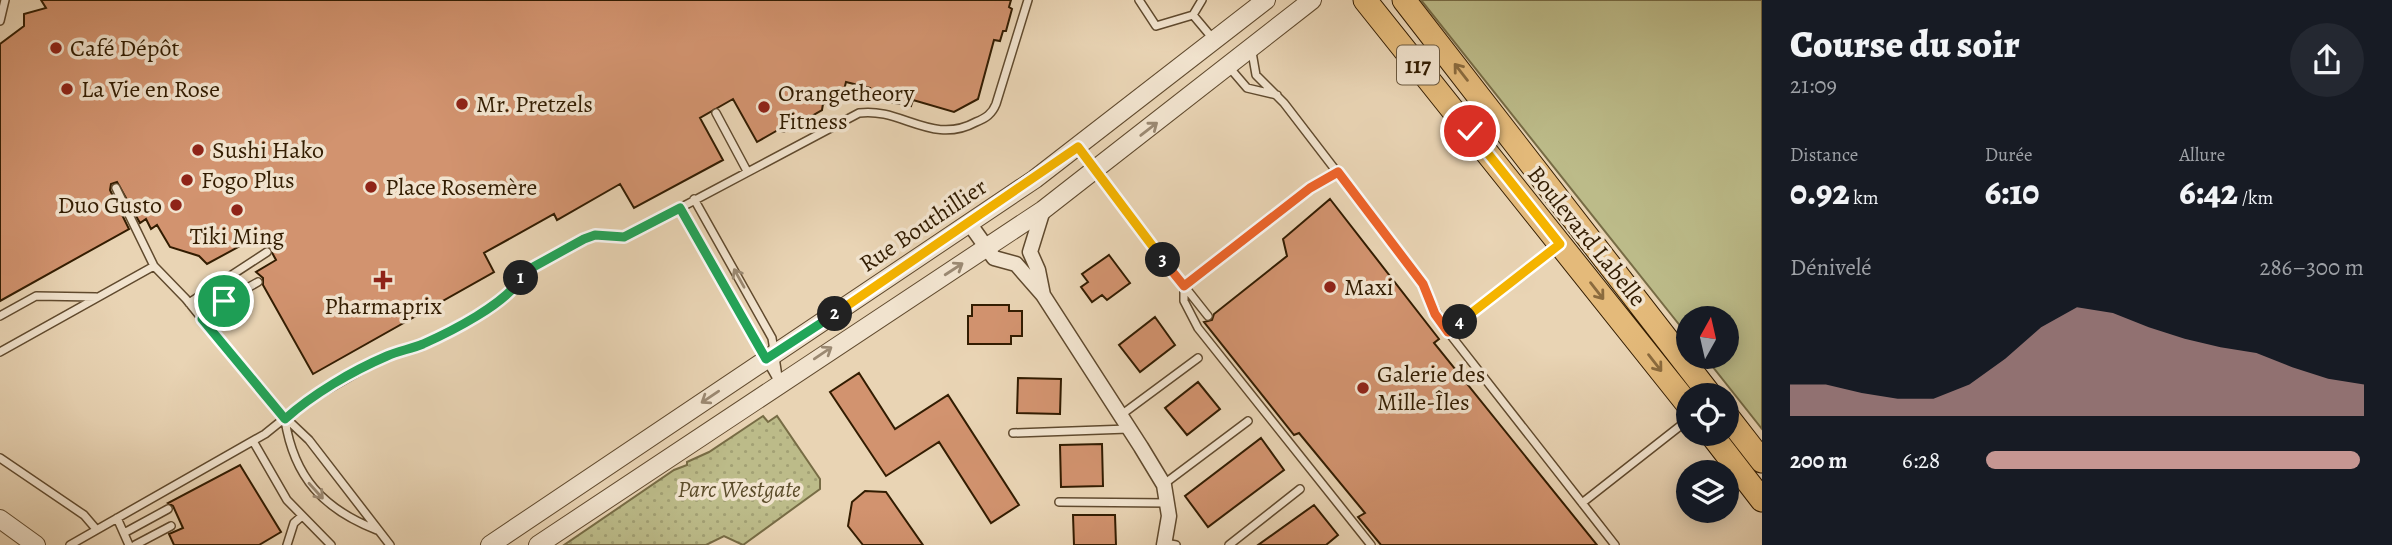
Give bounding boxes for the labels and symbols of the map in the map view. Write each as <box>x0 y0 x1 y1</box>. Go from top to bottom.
place label: Café Dépôt <box>70 32 179 64</box>
marker: Café Dépôt <box>48 40 64 56</box>
road number: 117 <box>1397 46 1439 85</box>
one-way arrow <box>1454 63 1469 82</box>
place label: La Vie en Rose <box>81 73 220 105</box>
place label: Orangetheory Fitness <box>778 77 915 137</box>
marker: La Vie en Rose <box>59 81 75 97</box>
place label: Mr. Pretzels <box>476 88 593 120</box>
marker: Mr. Pretzels <box>454 96 470 112</box>
marker: Orangetheory Fitness <box>756 99 772 115</box>
pin <box>1440 101 1500 161</box>
one-way arrow <box>1139 121 1157 136</box>
place label: Sushi Hako <box>212 134 324 166</box>
marker: Sushi Hako <box>190 142 206 158</box>
street label: Boulevard Labelle <box>1520 159 1654 313</box>
place label: Fogo Plus <box>201 164 295 196</box>
place label: Place Rosemère <box>385 171 537 203</box>
street label: Rue Bouthillier <box>853 171 993 279</box>
marker: Fogo Plus <box>179 172 195 188</box>
marker: Place Rosemère <box>363 179 379 195</box>
place label: Duo Gusto <box>57 189 162 221</box>
marker: Duo Gusto <box>168 197 184 213</box>
marker: Tiki Ming <box>229 202 245 218</box>
place label: Tiki Ming <box>190 220 284 252</box>
pin: 3 <box>1146 243 1180 278</box>
pin: 1 <box>504 260 538 296</box>
one-way arrow <box>944 261 964 275</box>
one-way arrow <box>732 268 745 289</box>
pin <box>194 271 254 331</box>
place label: Maxi <box>1344 271 1393 303</box>
marker: Pharmaprix <box>375 272 391 288</box>
marker: Maxi <box>1322 279 1338 295</box>
one-way arrow <box>1590 281 1605 300</box>
place label: Pharmaprix <box>324 290 442 322</box>
pin: 2 <box>818 296 852 332</box>
pin: 4 <box>1442 304 1478 340</box>
north arrow <box>1676 306 1740 369</box>
one-way arrow <box>813 346 832 361</box>
one-way arrow <box>1647 354 1662 372</box>
place label: Galerie des Mille-Îles <box>1377 358 1485 418</box>
marker: Galerie des Mille-Îles <box>1355 380 1371 396</box>
one-way arrow <box>701 390 720 404</box>
park label: Parc Westgate <box>677 473 801 505</box>
one-way arrow <box>308 482 325 499</box>

